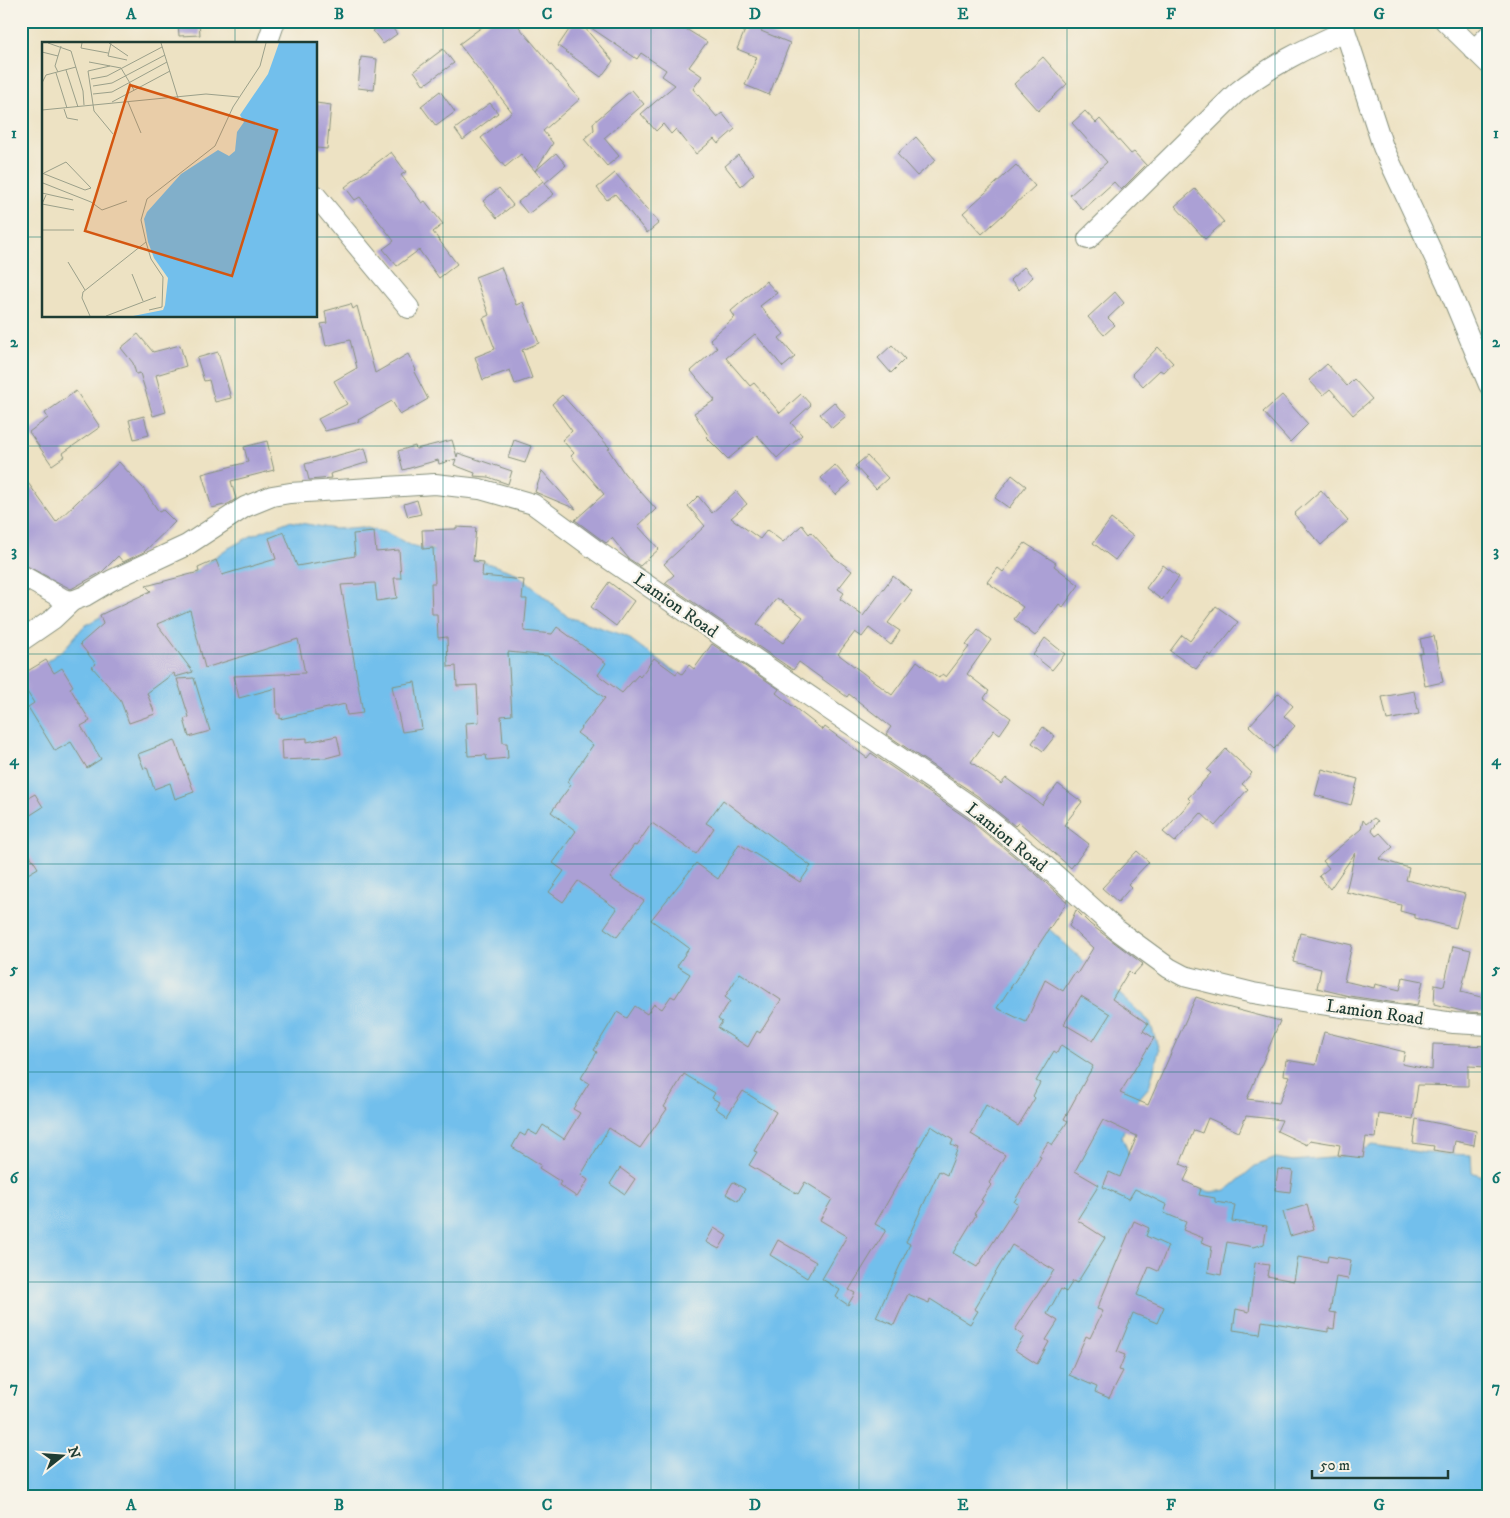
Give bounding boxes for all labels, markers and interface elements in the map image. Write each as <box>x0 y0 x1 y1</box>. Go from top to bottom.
text: A <box>125 4 137 24</box>
text: B <box>334 4 344 24</box>
text: C <box>542 4 552 24</box>
text: D <box>749 4 761 24</box>
text: E <box>957 4 969 24</box>
text: F <box>1166 4 1176 24</box>
text: G <box>1373 4 1385 24</box>
inset map <box>42 42 318 318</box>
text: 1 <box>11 123 17 143</box>
text: 1 <box>1493 123 1499 143</box>
text: 2 <box>10 332 19 352</box>
text: 2 <box>1492 332 1501 352</box>
text: 3 <box>11 541 17 561</box>
text: 3 <box>1493 541 1499 561</box>
street label: Lamion Road <box>629 569 722 643</box>
text: 4 <box>8 750 19 770</box>
text: 4 <box>1490 750 1501 770</box>
street label: Lamion Road <box>961 798 1051 877</box>
text: 5 <box>9 959 18 979</box>
text: 5 <box>1491 959 1500 979</box>
street label: Lamion Road <box>1325 995 1425 1031</box>
text: 6 <box>10 1168 20 1188</box>
text: 6 <box>1492 1168 1502 1188</box>
text: 7 <box>10 1377 18 1397</box>
text: 7 <box>1492 1377 1500 1397</box>
north arrow <box>38 1430 88 1480</box>
text: N <box>63 1444 84 1461</box>
scale bar <box>1312 1448 1449 1480</box>
text: 50 m <box>1320 1456 1350 1475</box>
text: A <box>125 1495 137 1515</box>
text: B <box>334 1495 344 1515</box>
text: C <box>542 1495 552 1515</box>
text: D <box>749 1495 761 1515</box>
text: E <box>957 1495 969 1515</box>
text: F <box>1166 1495 1176 1515</box>
text: G <box>1373 1495 1385 1515</box>

